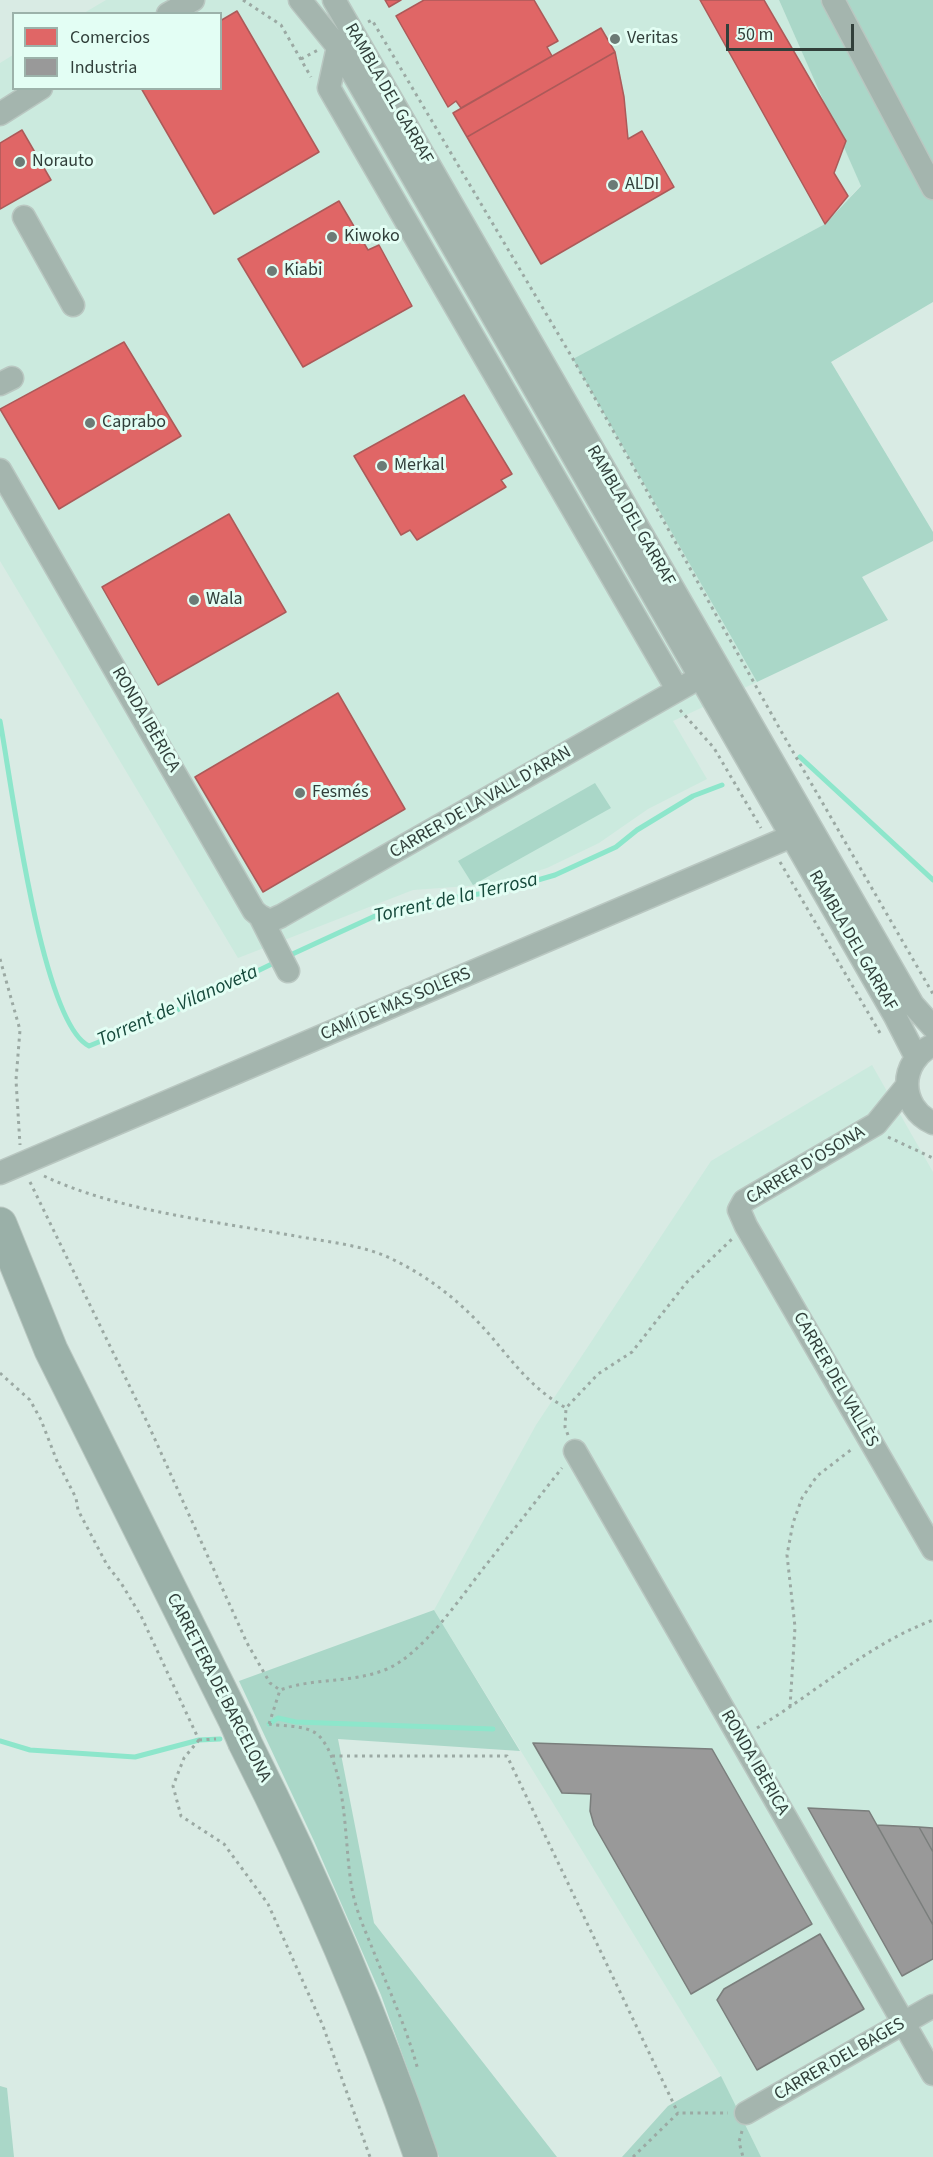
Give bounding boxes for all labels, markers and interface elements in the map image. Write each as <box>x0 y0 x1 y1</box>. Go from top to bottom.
legend <box>12 12 222 90</box>
scale bar <box>729 12 856 50</box>
street label: RAMBLA DEL GARRAF <box>339 20 437 168</box>
text: 50 m <box>737 22 773 47</box>
text: Comercios <box>70 25 150 50</box>
place label: Veritas <box>627 28 678 50</box>
marker: Veritas <box>608 32 622 46</box>
text: Industria <box>70 55 137 80</box>
place label: Norauto <box>32 151 94 173</box>
marker: Norauto <box>13 155 27 169</box>
place label: ALDI <box>625 174 659 196</box>
marker: ALDI <box>606 178 620 192</box>
place label: Kiwoko <box>344 226 400 248</box>
marker: Kiwoko <box>325 230 339 244</box>
place label: Kiabi <box>284 260 322 282</box>
marker: Kiabi <box>265 264 279 278</box>
place label: Caprabo <box>102 412 166 434</box>
marker: Caprabo <box>83 416 97 430</box>
street label: RAMBLA DEL GARRAF <box>581 442 679 590</box>
place label: Merkal <box>394 455 445 477</box>
marker: Merkal <box>375 459 389 473</box>
place label: Wala <box>206 589 243 611</box>
marker: Wala <box>187 593 201 607</box>
street label: RONDA IBÈRICA <box>106 664 184 776</box>
street label: CARRER DE LA VALL D'ARAN <box>386 742 576 864</box>
place label: Fesmés <box>312 782 369 804</box>
marker: Fesmés <box>293 786 307 800</box>
street label: RAMBLA DEL GARRAF <box>803 867 901 1015</box>
water label: Torrent de la Terrosa <box>371 868 541 930</box>
water label: Torrent de Vilanoveta <box>94 961 262 1053</box>
street label: CAMÍ DE MAS SOLERS <box>318 964 474 1046</box>
street label: CARRER D'OSONA <box>743 1122 869 1210</box>
street label: CARRER DEL VALLÈS <box>788 1309 882 1451</box>
street label: CARRETERA DE BARCELONA <box>161 1590 275 1786</box>
street label: RONDA IBÈRICA <box>715 1707 793 1819</box>
street label: CARRER DEL BAGES <box>771 2014 909 2106</box>

